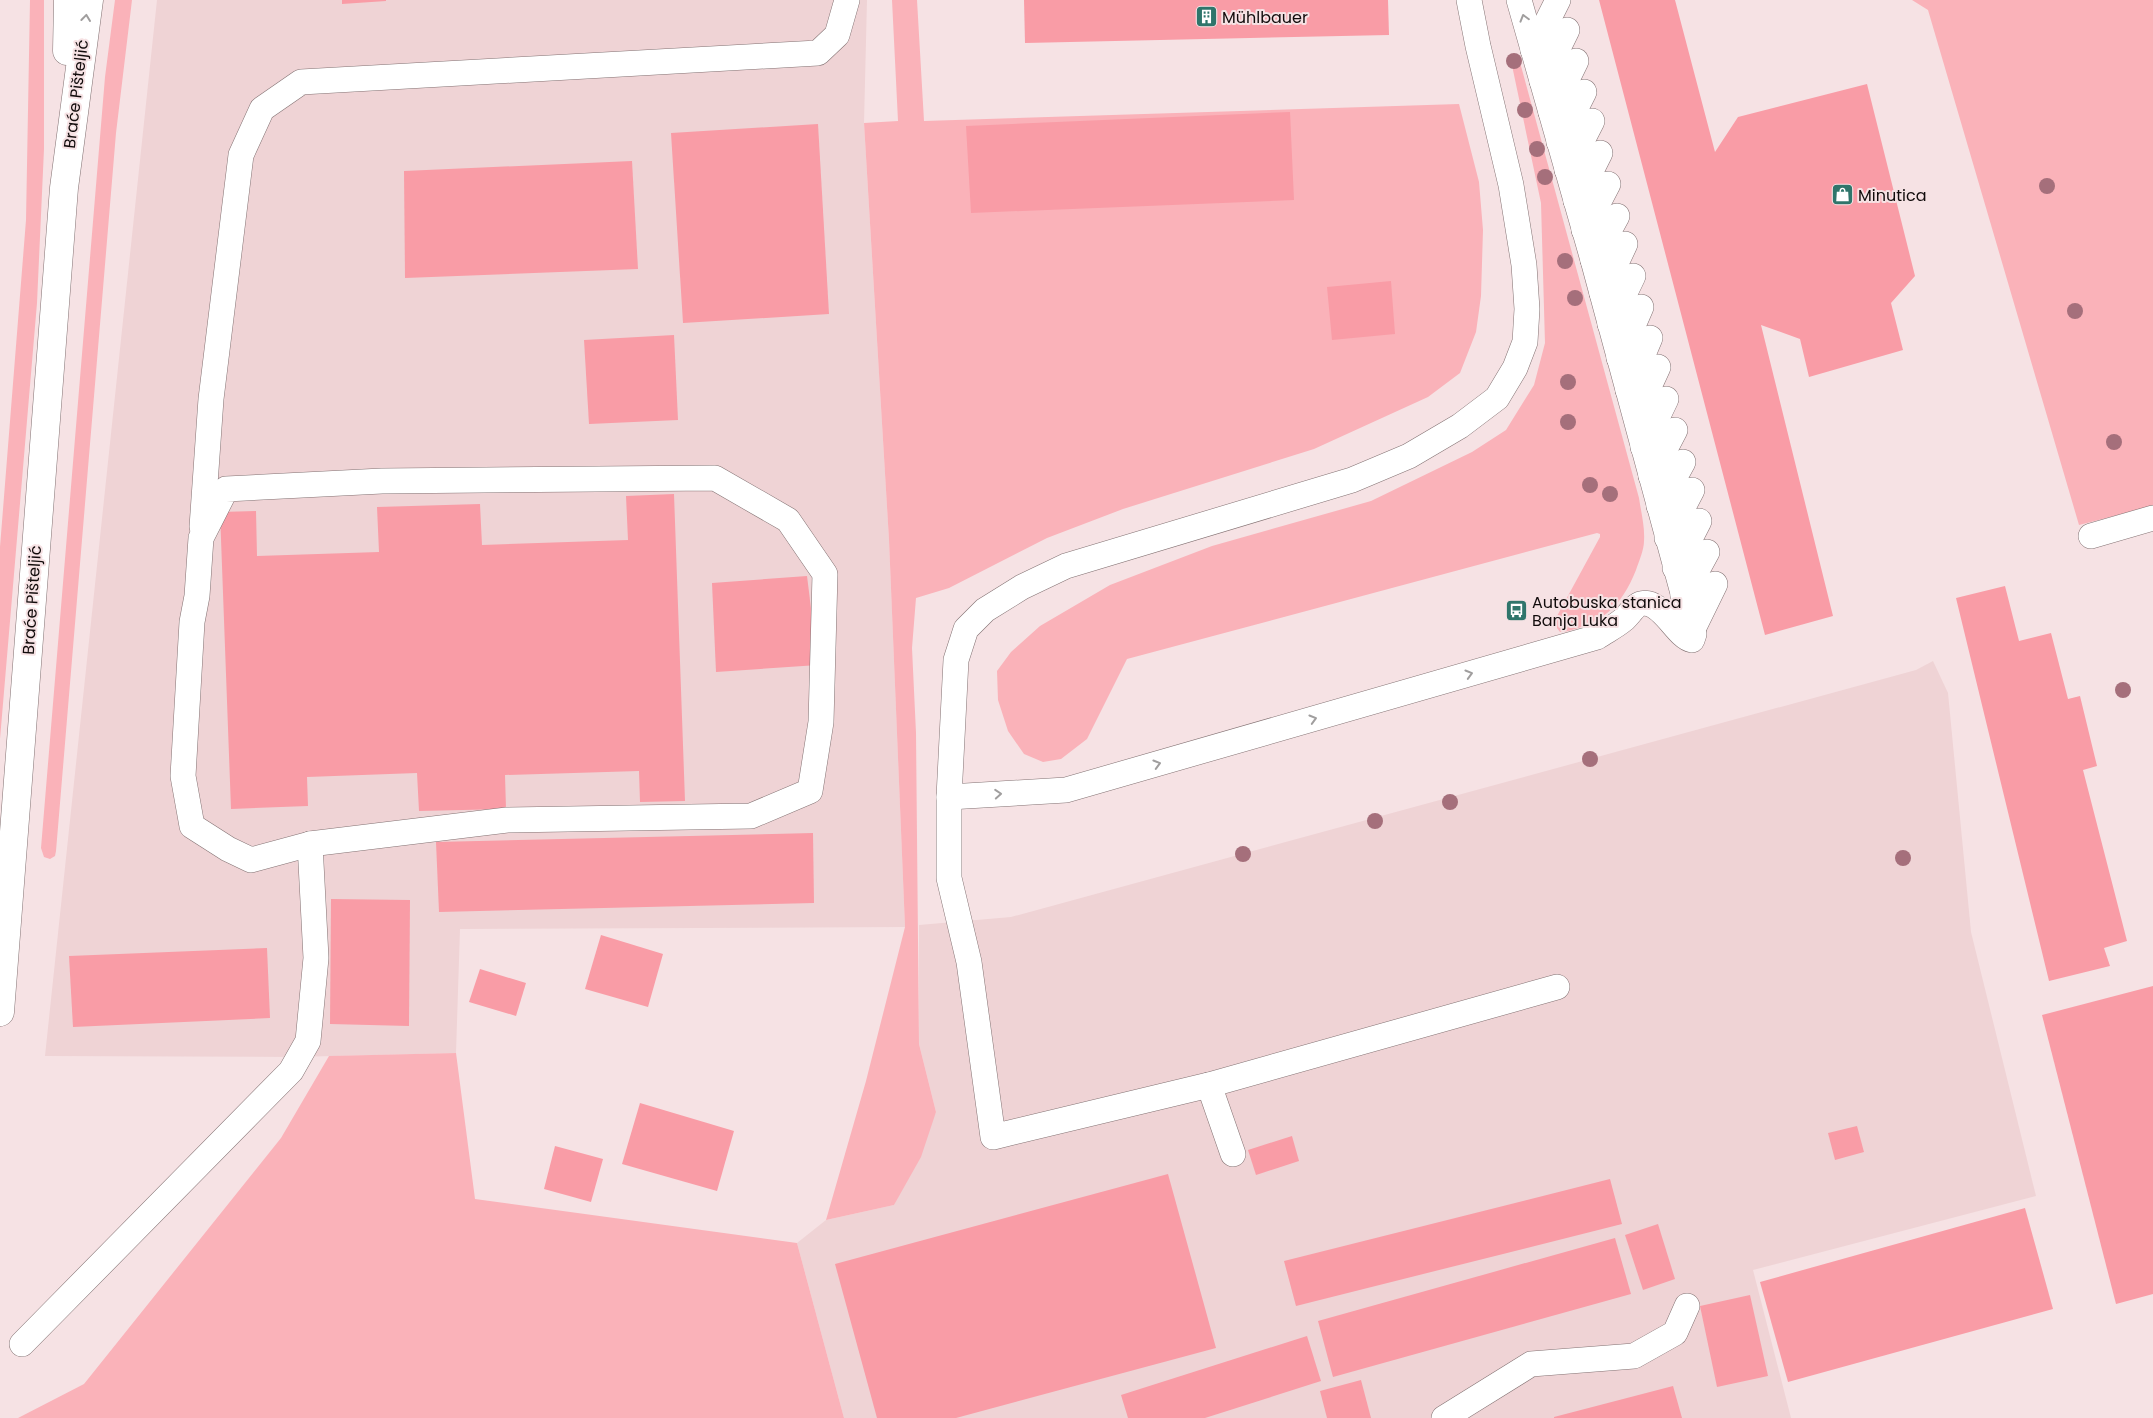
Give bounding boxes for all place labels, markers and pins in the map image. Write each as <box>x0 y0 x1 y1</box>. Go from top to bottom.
building icon: Mühlbauer <box>1194 5 1218 29</box>
place label: Mühlbauer <box>1222 6 1308 29</box>
shop icon: Minutica <box>1830 183 1854 207</box>
place label: Minutica <box>1858 184 1926 207</box>
place label: Autobuska stanica Banja Luka <box>1532 591 1682 632</box>
bus stop icon: Autobuska stanica Banja Luka <box>1504 599 1528 623</box>

